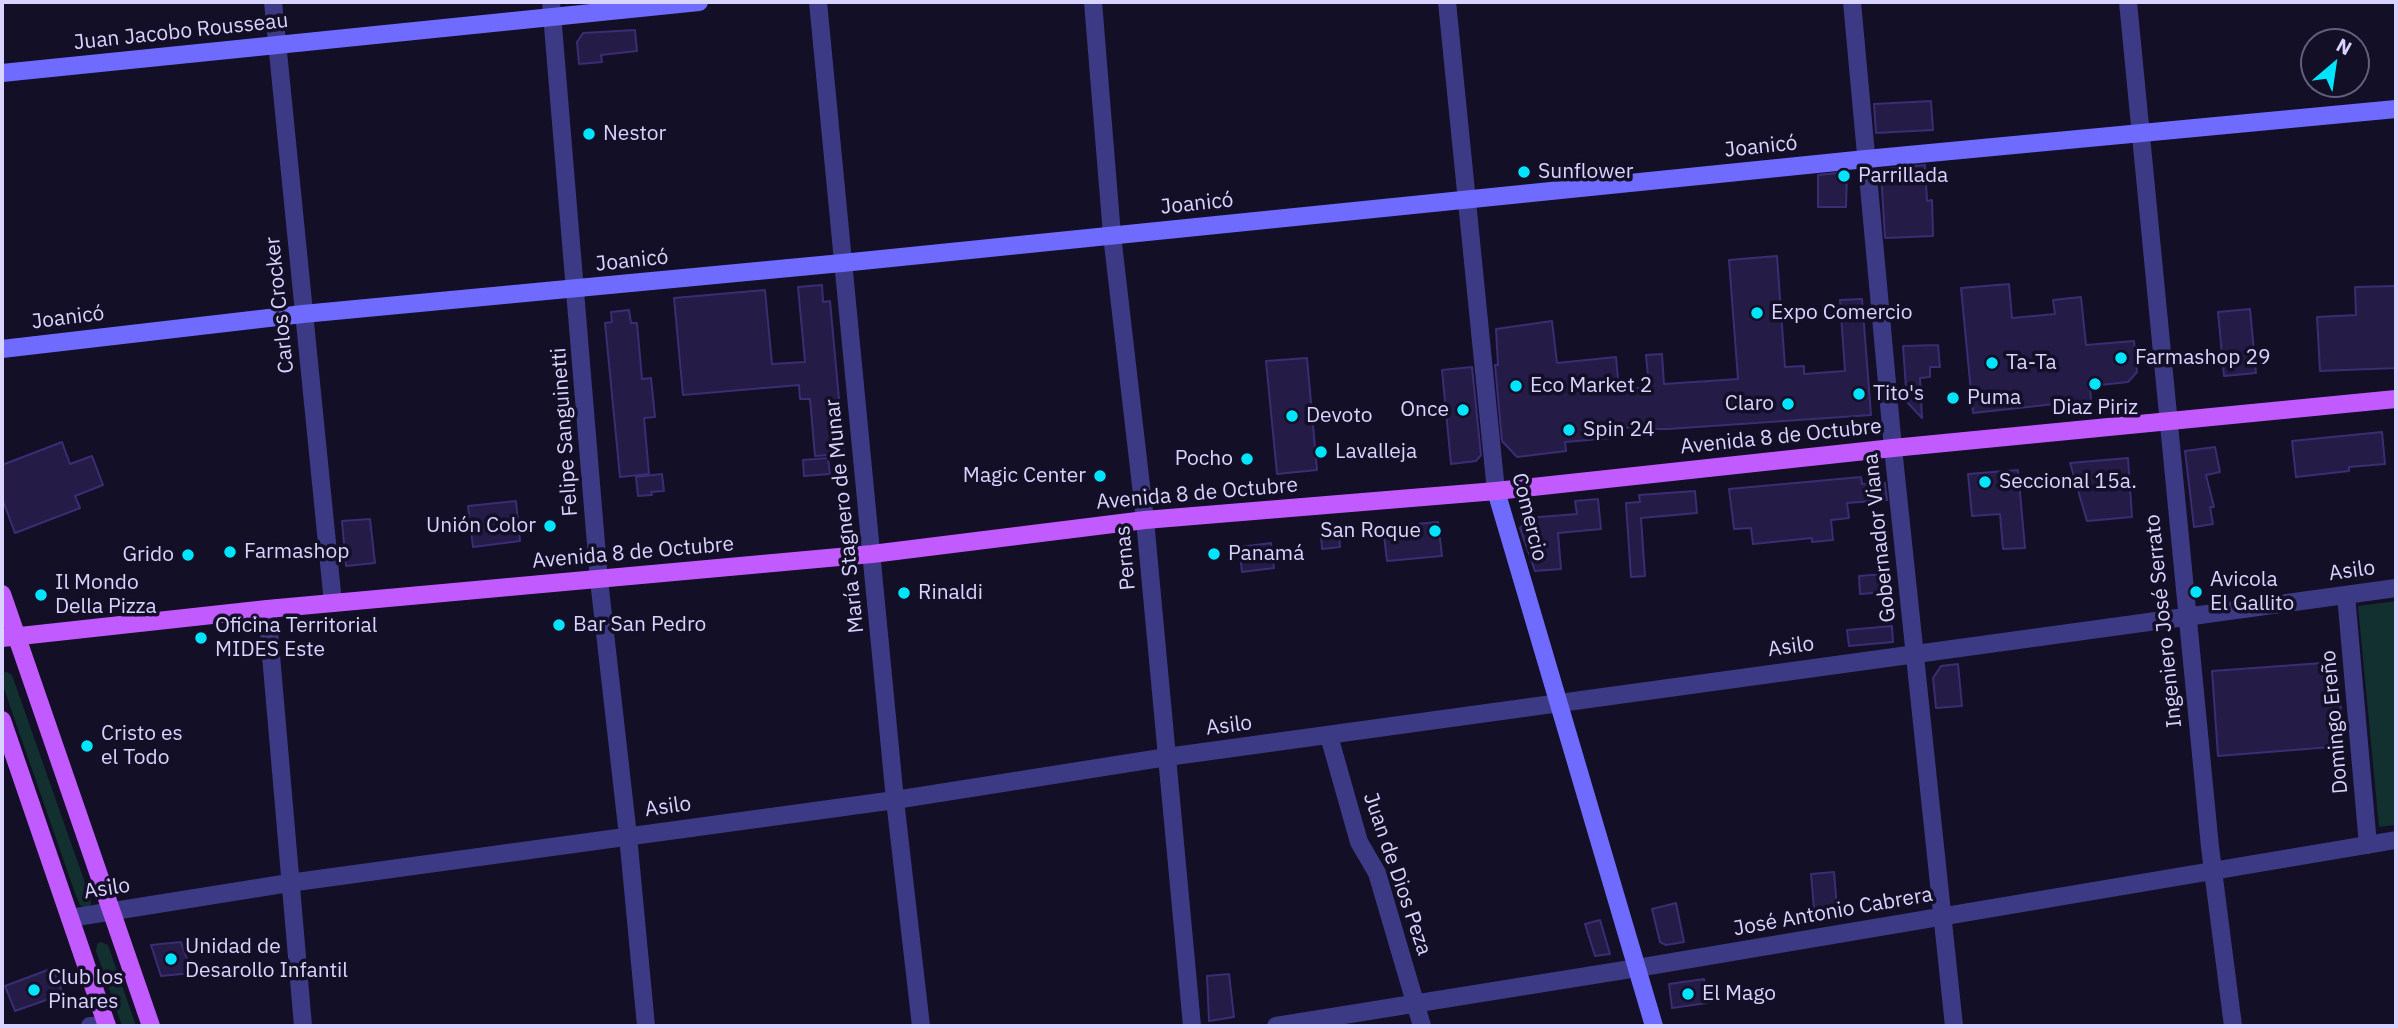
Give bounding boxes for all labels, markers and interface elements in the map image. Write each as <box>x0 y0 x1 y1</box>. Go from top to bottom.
street label: Juan Jacobo Rousseau <box>72 8 290 56</box>
north arrow <box>2300 28 2370 98</box>
text: N <box>2332 33 2356 60</box>
place label: Nestor <box>603 121 666 147</box>
marker: Nestor <box>581 126 597 142</box>
street label: Joanicó <box>1723 131 1799 163</box>
place label: Sunflower <box>1538 159 1633 185</box>
place label: Parrillada <box>1858 163 1948 189</box>
marker: Sunflower <box>1516 164 1532 180</box>
marker: Parrillada <box>1836 168 1852 184</box>
street label: Joanicó <box>1159 188 1235 220</box>
street label: Carlos Crocker <box>260 235 300 375</box>
street label: Joanicó <box>594 245 670 277</box>
place label: Expo Comercio <box>1771 300 1913 326</box>
street label: Joanicó <box>30 301 106 335</box>
marker: Expo Comercio <box>1749 305 1765 321</box>
place label: Farmashop 29 <box>2135 345 2271 371</box>
street label: Felipe Sanguinetti <box>547 347 583 517</box>
place label: Ta-Ta <box>2006 350 2057 376</box>
marker: Farmashop 29 <box>2113 350 2129 366</box>
marker: Ta-Ta <box>1984 355 2000 371</box>
place label: Eco Market 2 <box>1530 373 1652 399</box>
marker: Diaz Piriz <box>2087 376 2103 392</box>
marker: Eco Market 2 <box>1508 378 1524 394</box>
place label: Tito's <box>1873 381 1924 407</box>
place label: Puma <box>1967 385 2021 411</box>
marker: Tito's <box>1851 386 1867 402</box>
marker: Puma <box>1945 390 1961 406</box>
place label: Claro <box>1725 391 1774 417</box>
place label: Diaz Piriz <box>2052 395 2138 421</box>
marker: Claro <box>1780 396 1796 412</box>
place label: Once <box>1400 397 1449 423</box>
street label: María Stagnero de Munar <box>820 398 870 634</box>
marker: Once <box>1455 402 1471 418</box>
place label: Devoto <box>1306 403 1372 429</box>
marker: Devoto <box>1284 408 1300 424</box>
street label: Avenida 8 de Octubre <box>1679 414 1883 460</box>
place label: Spin 24 <box>1583 417 1655 443</box>
marker: Spin 24 <box>1561 422 1577 438</box>
place label: Lavalleja <box>1335 439 1417 465</box>
marker: Lavalleja <box>1313 444 1329 460</box>
place label: Pocho <box>1175 446 1233 472</box>
marker: Pocho <box>1239 451 1255 467</box>
street label: Gobernador Viana <box>1859 452 1901 624</box>
place label: Magic Center <box>963 463 1086 489</box>
marker: Magic Center <box>1092 468 1108 484</box>
place label: Seccional 15a. <box>1999 469 2137 495</box>
street label: Comercio <box>1506 470 1552 564</box>
street label: Avenida 8 de Octubre <box>1095 473 1299 515</box>
marker: Seccional 15a. <box>1977 474 1993 490</box>
place label: Unión Color <box>426 513 536 539</box>
street label: Ingeniero José Serrato <box>2140 513 2188 729</box>
marker: Unión Color <box>542 518 558 534</box>
place label: San Roque <box>1320 518 1421 544</box>
marker: San Roque <box>1427 523 1443 539</box>
street label: Pernas <box>1111 525 1141 591</box>
street label: Avenida 8 de Octubre <box>531 532 735 574</box>
place label: Farmashop <box>244 539 349 565</box>
place label: Panamá <box>1228 541 1304 567</box>
place label: Grido <box>123 542 174 568</box>
marker: Farmashop <box>222 544 238 560</box>
marker: Panamá <box>1206 546 1222 562</box>
marker: Grido <box>180 547 196 563</box>
street label: Asilo <box>2327 555 2377 587</box>
place label: Avicola El Gallito <box>2210 567 2294 617</box>
place label: Il Mondo Della Pizza <box>55 570 157 620</box>
place label: Rinaldi <box>918 580 983 606</box>
marker: Avicola El Gallito <box>2188 584 2204 600</box>
marker: Rinaldi <box>896 585 912 601</box>
marker: Il Mondo Della Pizza <box>33 587 49 603</box>
place label: Bar San Pedro <box>573 612 706 638</box>
place label: Oficina Territorial MIDES Este <box>215 613 377 663</box>
marker: Bar San Pedro <box>551 617 567 633</box>
marker: Oficina Territorial MIDES Este <box>193 630 209 646</box>
street label: Asilo <box>1766 631 1816 663</box>
street label: Domingo Ereño <box>2316 649 2354 795</box>
street label: Asilo <box>1204 711 1254 741</box>
place label: Cristo es el Todo <box>101 721 183 771</box>
marker: Cristo es el Todo <box>79 738 95 754</box>
street label: Juan de Dios Peza <box>1357 789 1437 959</box>
street label: Asilo <box>643 791 693 823</box>
street label: Asilo <box>82 873 132 905</box>
street label: José Antonio Cabrera <box>1731 882 1935 942</box>
place label: Unidad de Desarollo Infantil <box>185 934 348 984</box>
marker: Unidad de Desarollo Infantil <box>163 951 179 967</box>
place label: Club los Pinares <box>48 965 124 1015</box>
place label: El Mago <box>1702 981 1776 1007</box>
marker: Club los Pinares <box>26 982 42 998</box>
marker: El Mago <box>1680 986 1696 1002</box>

